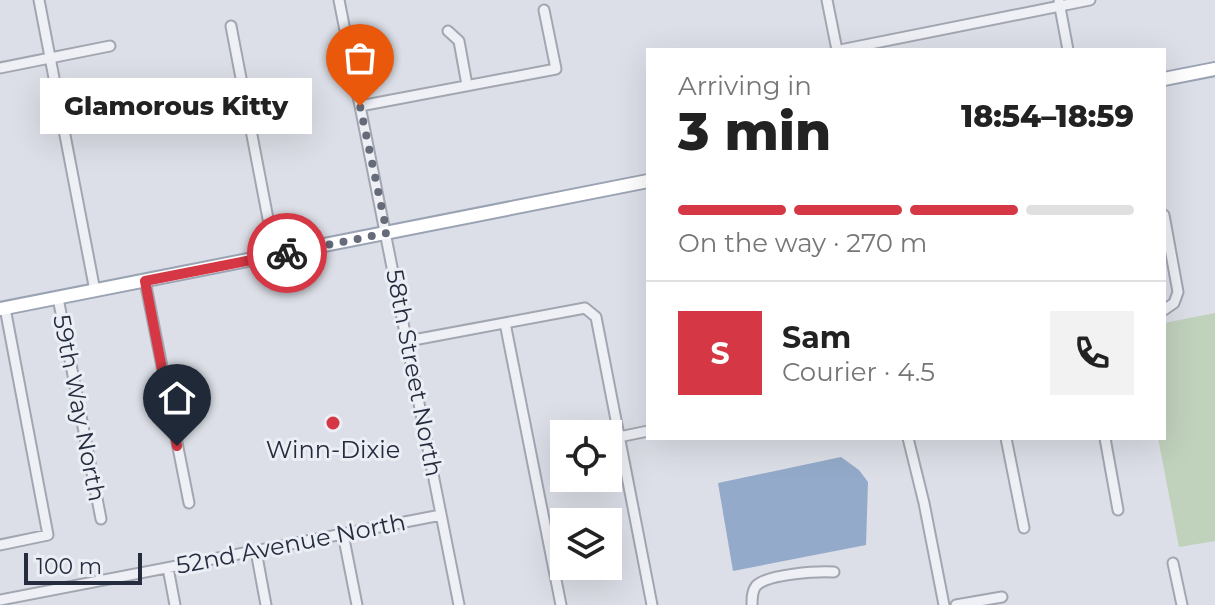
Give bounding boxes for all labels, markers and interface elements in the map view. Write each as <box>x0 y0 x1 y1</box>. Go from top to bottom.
pin <box>326 24 394 106</box>
icon: bag <box>338 36 382 80</box>
text: Arriving in <box>678 70 812 102</box>
callout: Glamorous Kitty <box>40 78 312 134</box>
text: Glamorous Kitty <box>64 90 288 122</box>
text: 18:54–18:59 <box>961 98 1134 135</box>
text: 3 min <box>678 100 831 163</box>
courier <box>247 213 327 293</box>
text: On the way · 270 m <box>678 227 927 259</box>
icon: bike <box>265 231 309 275</box>
street label: 58th Street North <box>380 267 449 479</box>
button: phone <box>1050 311 1134 395</box>
street label: 59th Way North <box>47 312 112 504</box>
text: Sam <box>782 319 851 356</box>
text: S <box>710 335 730 372</box>
text: Courier · 4.5 <box>782 356 935 388</box>
pin <box>143 364 211 446</box>
icon: home <box>155 376 199 420</box>
marker: Winn-Dixie <box>324 414 342 432</box>
map controls <box>550 420 622 580</box>
button: locate <box>550 420 622 492</box>
place label: Winn-Dixie <box>266 435 400 464</box>
street label: 52nd Avenue North <box>174 507 408 580</box>
button: layers <box>550 508 622 580</box>
scale bar <box>24 549 142 585</box>
text: 100 m <box>36 553 102 580</box>

